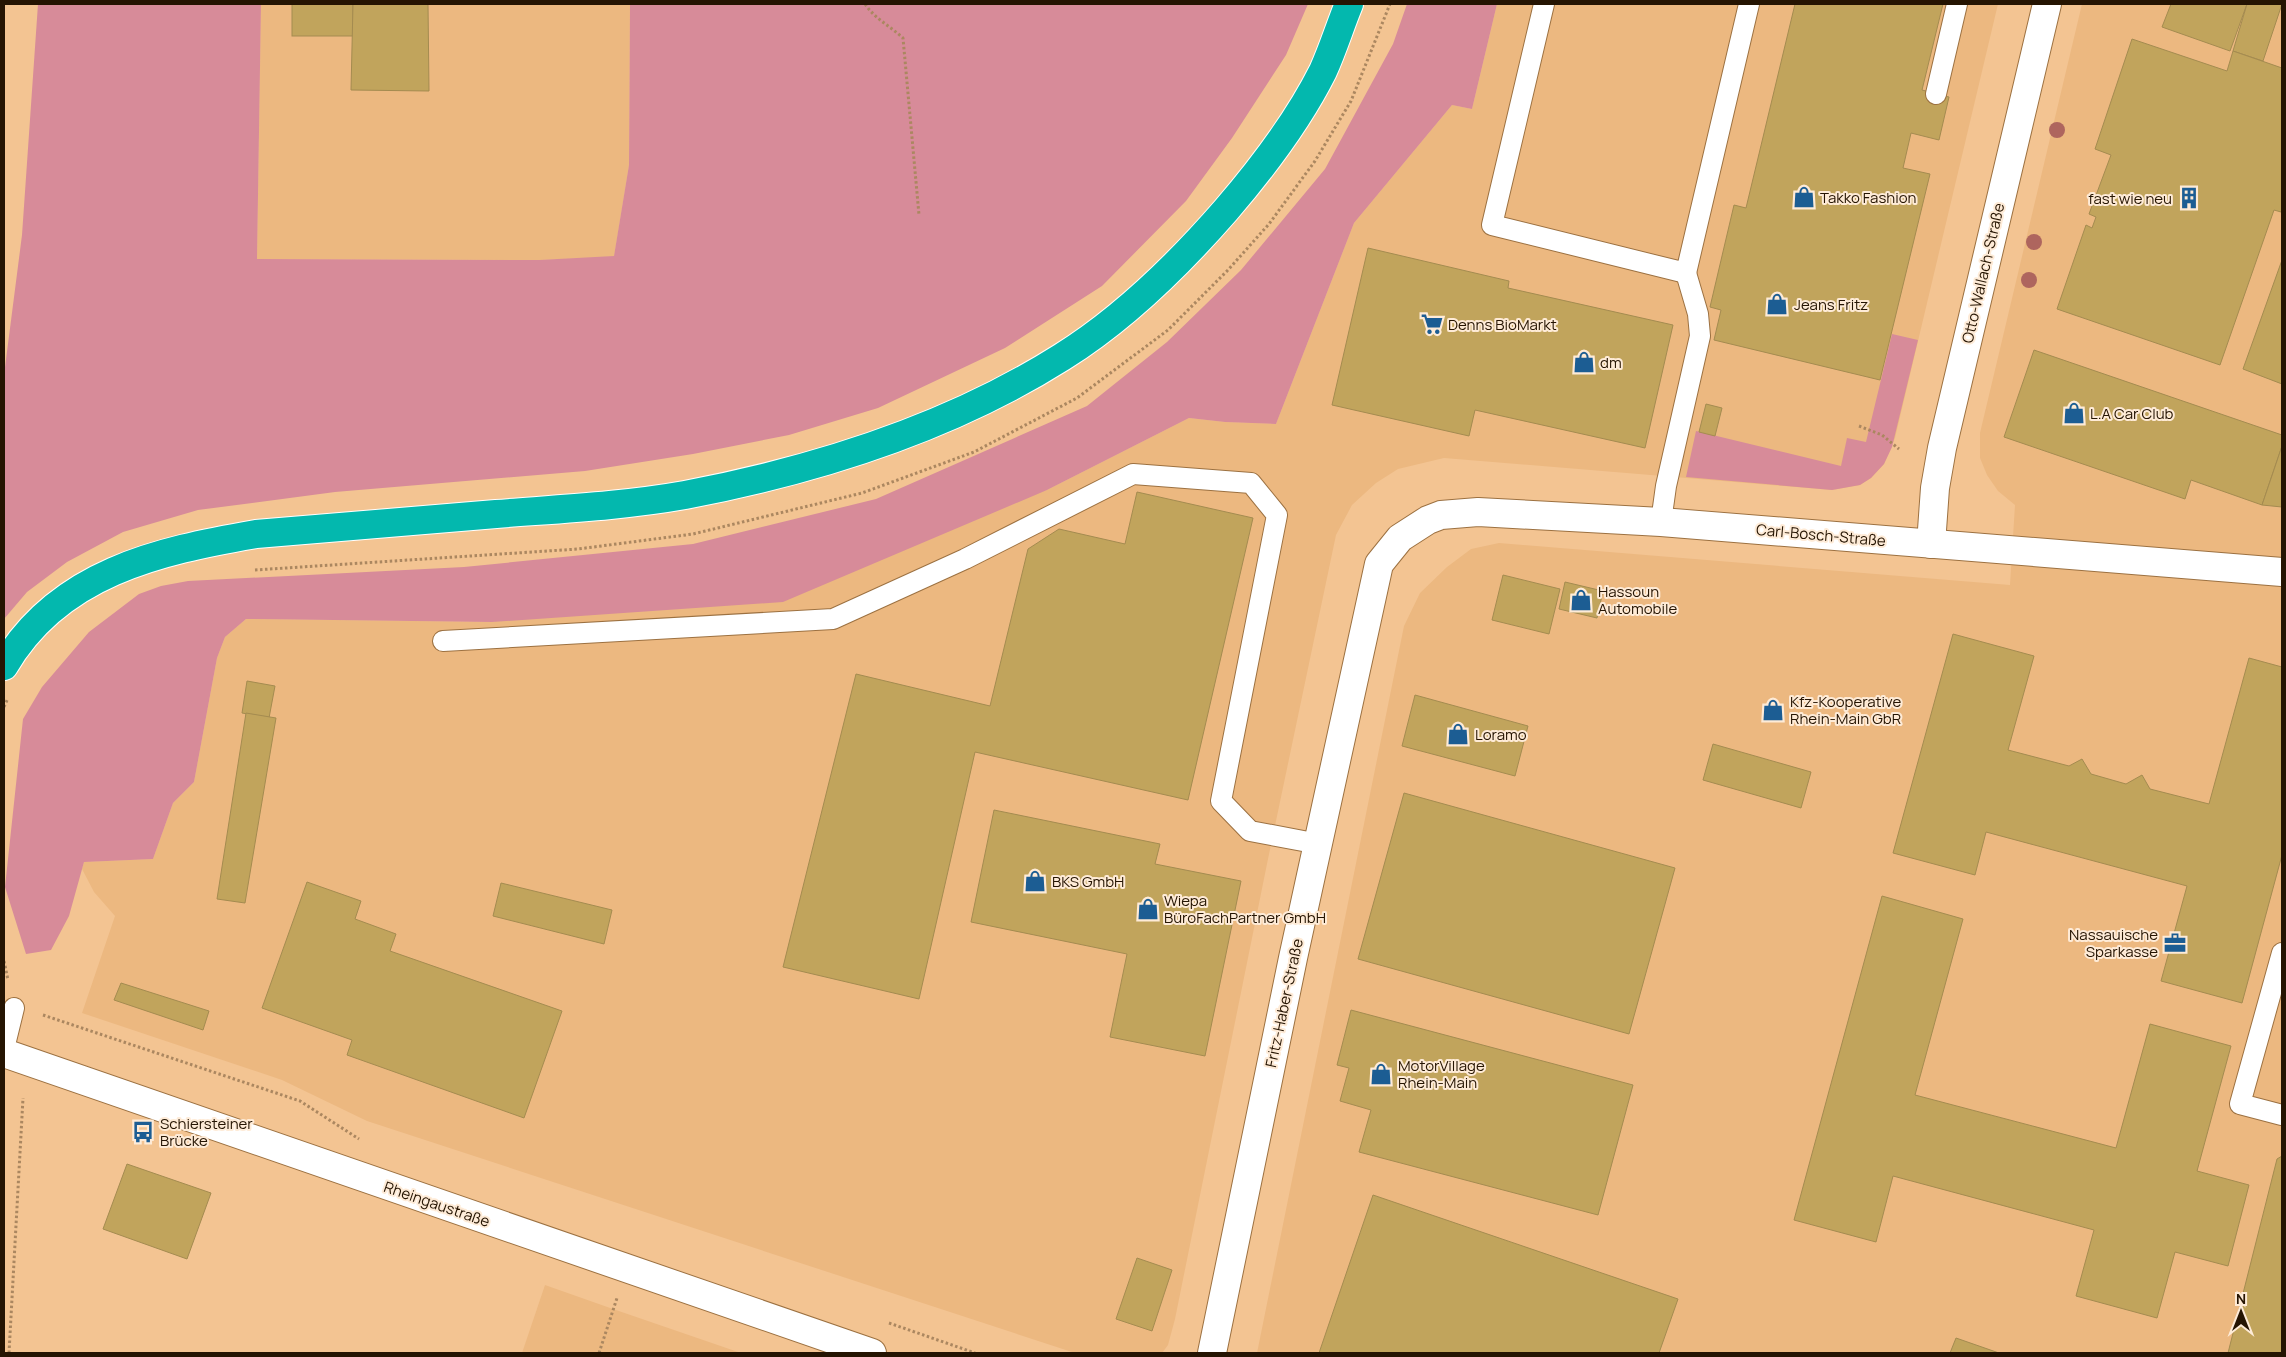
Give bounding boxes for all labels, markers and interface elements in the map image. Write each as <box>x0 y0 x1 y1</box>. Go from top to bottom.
shop icon: Takko Fashion <box>1791 184 1817 210</box>
building icon: fast wie neu <box>2176 185 2202 211</box>
place label: Takko Fashion <box>1820 187 1917 208</box>
place label: fast wie neu <box>2088 188 2172 209</box>
street label: Otto-Wallach-Straße <box>1957 201 2009 345</box>
shop icon: Jeans Fritz <box>1764 291 1790 317</box>
place label: Jeans Fritz <box>1794 294 1868 315</box>
supermarket icon: Denns BioMarkt <box>1419 311 1445 337</box>
place label: Denns BioMarkt <box>1448 314 1557 335</box>
shop icon: dm <box>1571 349 1597 375</box>
place label: dm <box>1600 352 1622 373</box>
shop icon: L.A Car Club <box>2061 400 2087 426</box>
place label: L.A Car Club <box>2090 403 2174 424</box>
street label: Carl-Bosch-Straße <box>1755 519 1887 551</box>
place label: Hassoun Automobile <box>1598 581 1677 619</box>
shop icon: Hassoun Automobile <box>1568 587 1594 613</box>
place label: Kfz-Kooperative Rhein-Main GbR <box>1790 691 1901 729</box>
shop icon: Kfz-Kooperative Rhein-Main GbR <box>1760 697 1786 723</box>
shop icon: Loramo <box>1445 721 1471 747</box>
place label: Loramo <box>1475 724 1527 745</box>
shop icon: BKS GmbH <box>1022 868 1048 894</box>
place label: BKS GmbH <box>1052 871 1124 892</box>
place label: Wiepa BüroFachPartner GmbH <box>1164 890 1326 928</box>
shop icon: Wiepa BüroFachPartner GmbH <box>1135 896 1161 922</box>
place label: Nassauische Sparkasse <box>2069 924 2158 962</box>
office icon: Nassauische Sparkasse <box>2162 930 2188 956</box>
street label: Fritz-Haber-Straße <box>1260 936 1308 1069</box>
place label: MotorVillage Rhein-Main <box>1398 1055 1485 1093</box>
shop icon: MotorVillage Rhein-Main <box>1368 1061 1394 1087</box>
place label: Schiersteiner Brücke <box>160 1113 253 1151</box>
bus stop icon: Schiersteiner Brücke <box>130 1119 156 1145</box>
street label: Rheingaustraße <box>381 1176 493 1232</box>
north arrow <box>2216 1287 2266 1337</box>
text: N <box>2236 1289 2246 1308</box>

